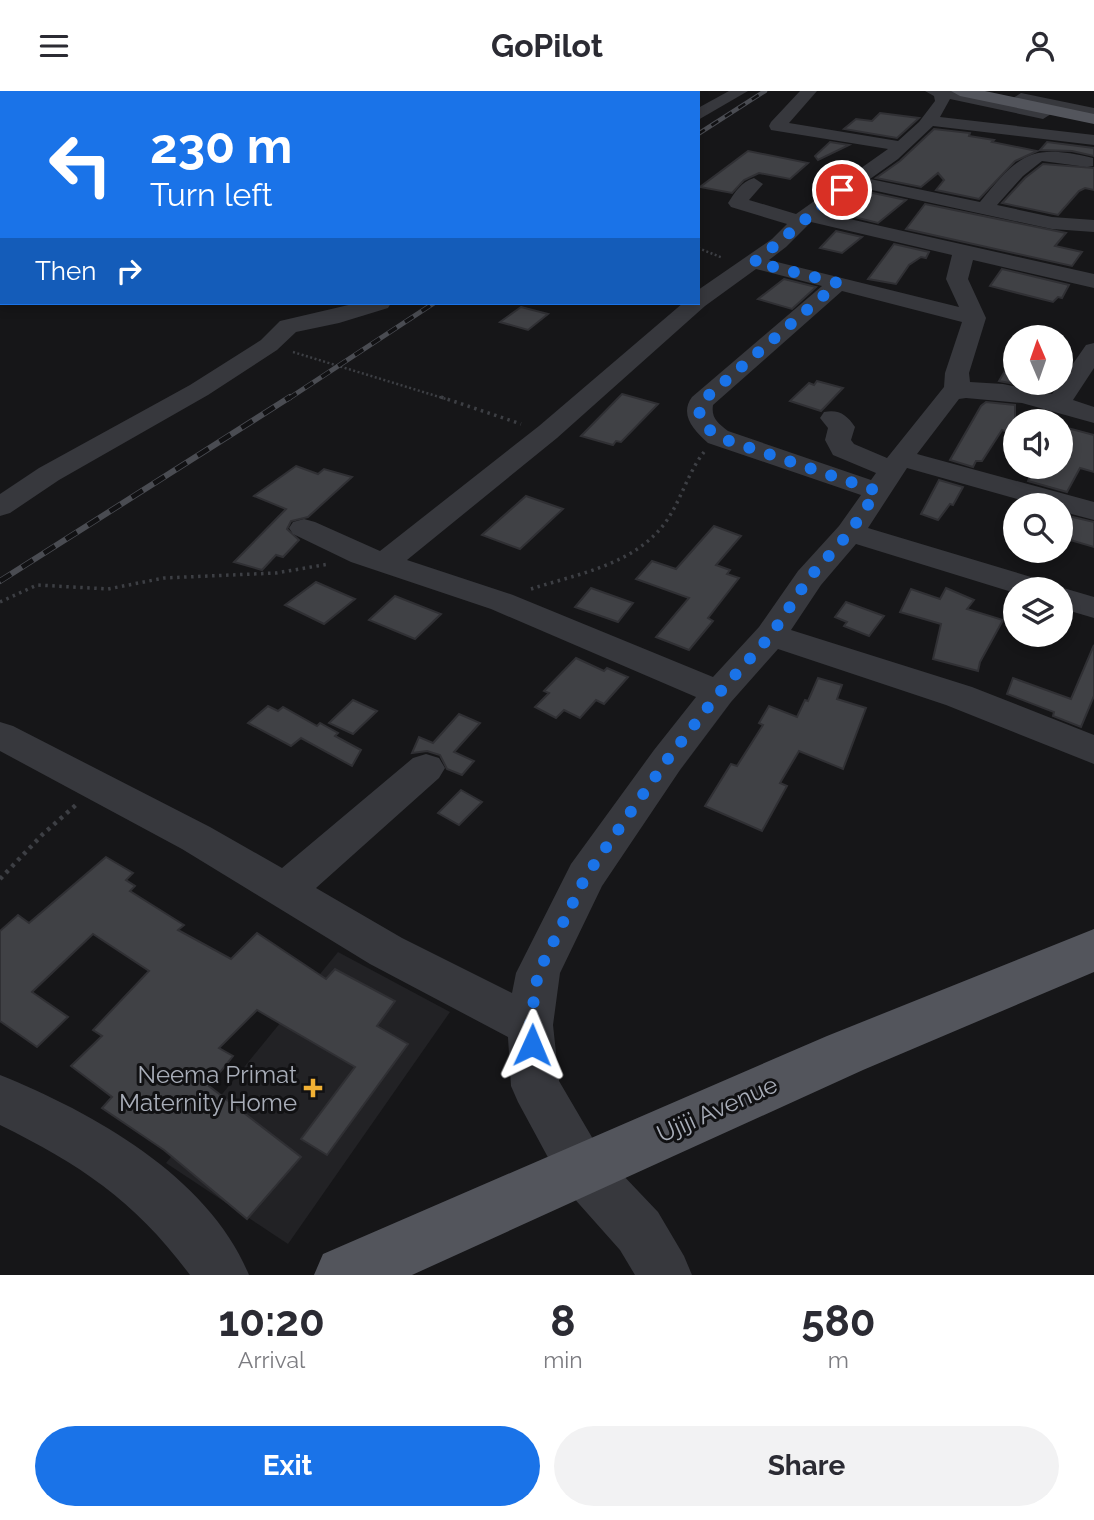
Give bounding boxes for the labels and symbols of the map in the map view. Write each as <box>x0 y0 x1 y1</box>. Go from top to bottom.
pin <box>812 160 872 220</box>
north arrow <box>1003 325 1073 395</box>
position arrow <box>495 1008 569 1082</box>
place label: Neema Primat Maternity Home <box>119 1060 297 1117</box>
street label: Ujiji Avenue <box>652 1070 782 1148</box>
marker: Neema Primat Maternity Home <box>303 1078 323 1098</box>

